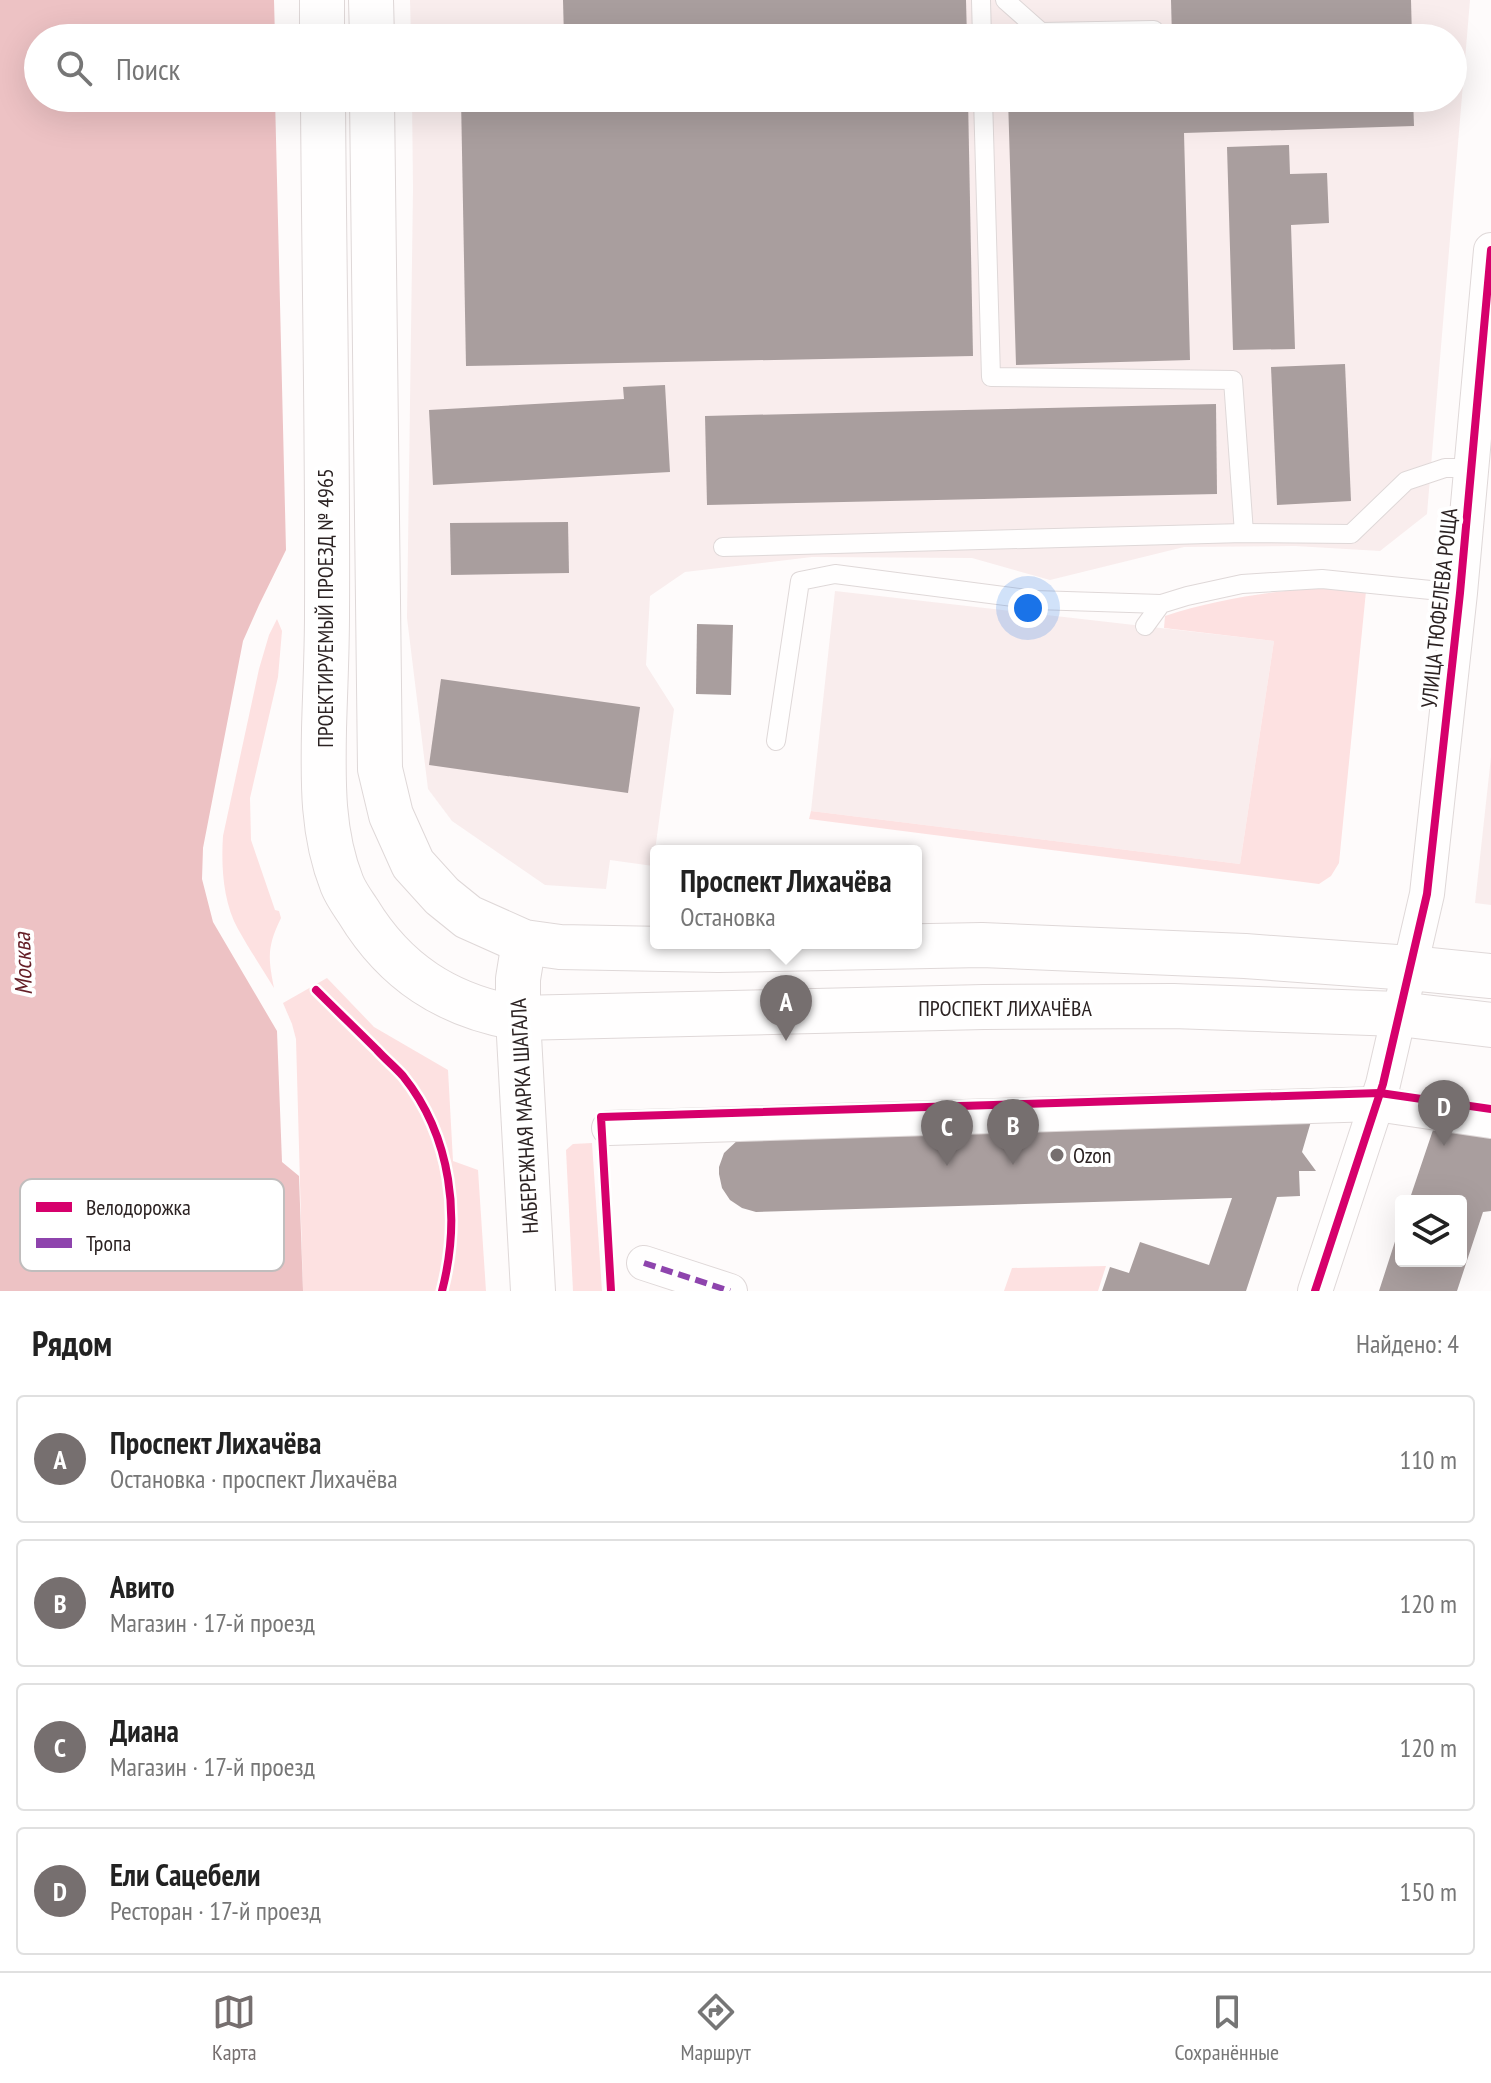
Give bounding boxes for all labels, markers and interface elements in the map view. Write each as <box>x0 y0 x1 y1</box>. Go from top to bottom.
search box <box>24 24 1467 112</box>
icon: search <box>52 46 96 90</box>
text: Поиск <box>116 49 180 88</box>
street label: ПРОЕКТИРУЕМЫЙ ПРОЕЗД № 4965 <box>311 468 339 748</box>
street label: УЛИЦА ТЮФЕЛЕВА РОЩА <box>1415 506 1463 709</box>
your location <box>1008 588 1048 628</box>
popup <box>650 845 922 949</box>
text: Проспект Лихачёва <box>680 861 892 900</box>
text: Остановка <box>680 900 776 933</box>
water label: Москва <box>6 931 39 996</box>
pin: A <box>760 975 812 1041</box>
street label: ПРОСПЕКТ ЛИХАЧЁВА <box>918 994 1092 1022</box>
street label: НАБЕРЕЖНАЯ МАРКА ШАГАЛА <box>504 997 544 1234</box>
pin: D <box>1418 1080 1470 1146</box>
pin: B <box>987 1099 1039 1165</box>
pin: C <box>921 1100 973 1166</box>
place label: Ozon <box>1073 1141 1112 1169</box>
marker: Ozon <box>1048 1146 1066 1164</box>
legend <box>20 1179 284 1271</box>
text: Велодорожка <box>86 1193 191 1221</box>
map controls <box>1395 1195 1467 1267</box>
button: layers <box>1395 1195 1467 1267</box>
text: Тропа <box>86 1229 131 1257</box>
text: Рядом <box>32 1321 112 1365</box>
text: Найдено: 4 <box>1356 1327 1459 1360</box>
text: Проспект Лихачёва <box>110 1423 322 1462</box>
text: A <box>53 1443 67 1476</box>
text: 110 m <box>1399 1443 1457 1476</box>
text: Остановка · проспект Лихачёва <box>110 1462 398 1495</box>
text: Авито <box>110 1567 175 1606</box>
text: B <box>54 1587 66 1620</box>
text: 120 m <box>1399 1587 1457 1620</box>
text: Магазин · 17-й проезд <box>110 1606 315 1639</box>
text: Диана <box>110 1711 179 1750</box>
text: C <box>54 1731 66 1764</box>
text: 120 m <box>1399 1731 1457 1764</box>
text: Магазин · 17-й проезд <box>110 1750 315 1783</box>
text: Ели Сацебели <box>110 1855 261 1894</box>
text: D <box>53 1875 67 1908</box>
text: 150 m <box>1399 1875 1457 1908</box>
text: Ресторан · 17-й проезд <box>110 1894 321 1927</box>
tab: Карта <box>212 1990 257 2066</box>
tab: Маршрут <box>680 1990 751 2066</box>
tab: Сохранённые <box>1174 1990 1279 2066</box>

